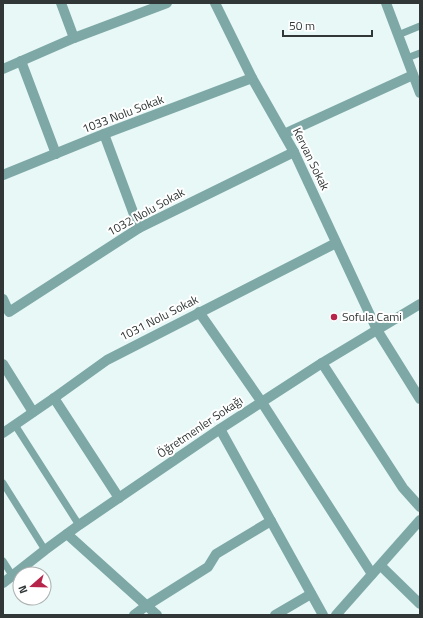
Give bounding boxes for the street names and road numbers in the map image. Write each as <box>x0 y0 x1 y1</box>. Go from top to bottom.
street label: 1033 Nolu Sokak <box>79 89 167 138</box>
street label: Kervan Sokak <box>288 124 335 194</box>
street label: 1032 Nolu Sokak <box>104 182 188 241</box>
street label: 1031 Nolu Sokak <box>116 289 202 346</box>
street label: Öğretmenler Sokağı <box>153 391 246 462</box>

